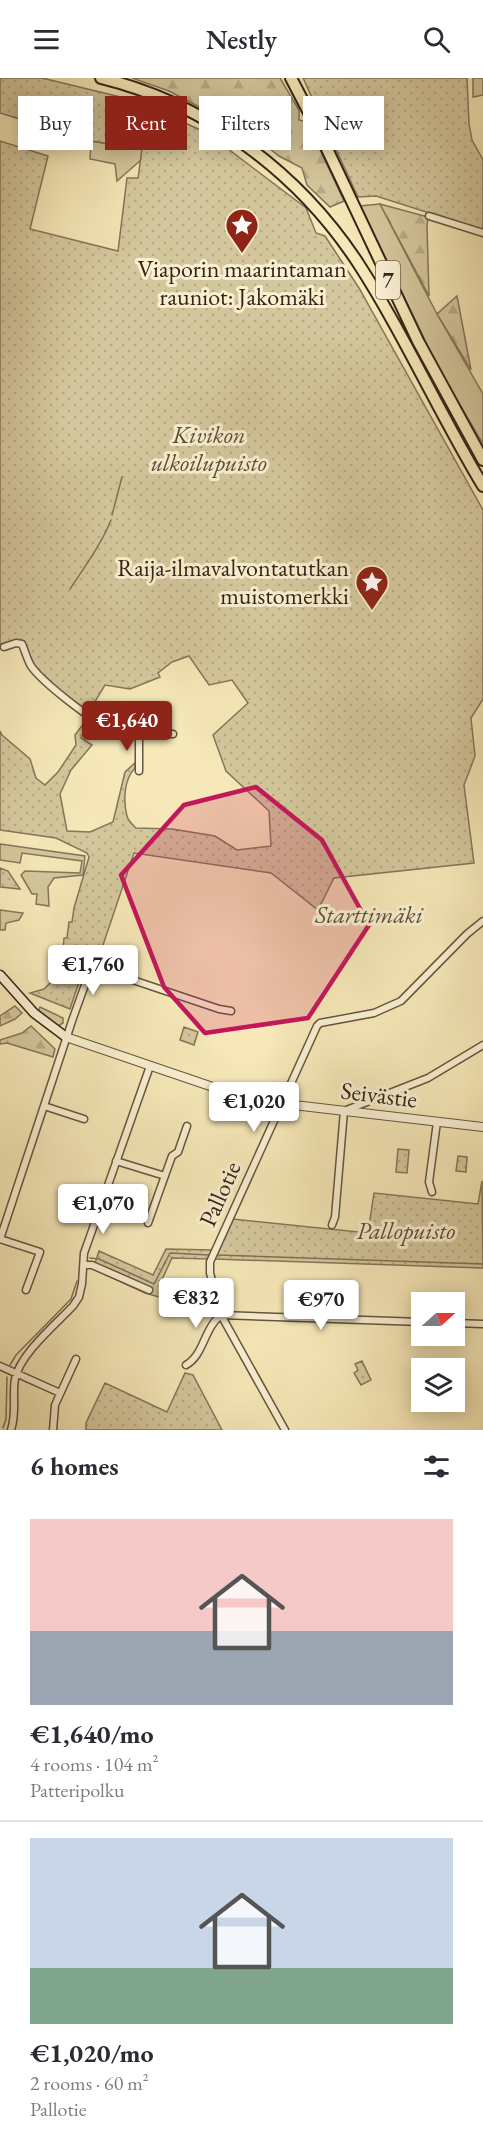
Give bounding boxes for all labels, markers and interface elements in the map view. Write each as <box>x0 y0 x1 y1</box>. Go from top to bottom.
text: Nestly <box>206 22 277 57</box>
icon: menu <box>30 23 63 56</box>
icon: search <box>420 23 453 56</box>
chip: Buy <box>18 96 93 150</box>
chip: Rent <box>105 96 187 150</box>
chip: Filters <box>199 96 291 150</box>
chip: New <box>303 96 384 150</box>
place icon: Viaporin maarintaman rauniot: Jakomäki <box>224 207 260 254</box>
place label: Viaporin maarintaman rauniot: Jakomäki <box>137 253 347 312</box>
road number: 7 <box>376 261 400 299</box>
park label: Kivikon ulkoilupuisto <box>151 419 267 478</box>
place label: Raija-ilmavalvontatutkan muistomerkki <box>117 552 349 611</box>
place icon: Raija-ilmavalvontatutkan muistomerkki <box>354 564 390 611</box>
pin: €1,640 <box>78 701 176 752</box>
text: €1,640 <box>96 707 158 733</box>
park label: Starttimäki <box>314 899 424 930</box>
pin: €1,760 <box>44 945 142 996</box>
text: €1,760 <box>62 951 124 977</box>
street label: Seivästie <box>339 1074 419 1115</box>
pin: €1,020 <box>205 1082 303 1133</box>
text: €1,020 <box>223 1088 285 1114</box>
street label: Pallotie <box>192 1157 247 1231</box>
pin: €1,070 <box>54 1184 152 1235</box>
text: €1,070 <box>72 1190 134 1216</box>
park label: Pallopuisto <box>357 1215 455 1246</box>
pin: €832 <box>160 1278 232 1329</box>
pin: €970 <box>285 1280 357 1331</box>
text: €832 <box>173 1284 219 1310</box>
text: €970 <box>298 1286 344 1312</box>
north arrow <box>411 1292 465 1346</box>
map controls <box>411 1292 465 1412</box>
button: layers <box>411 1358 465 1412</box>
text: 6 homes <box>30 1449 119 1483</box>
icon: filters <box>420 1450 453 1483</box>
icon: home <box>188 1558 296 1666</box>
text: €1,640/mo <box>30 1717 154 1751</box>
text: 4 rooms · 104 m² <box>30 1751 158 1777</box>
text: Patteripolku <box>30 1777 125 1803</box>
icon: home <box>188 1877 296 1985</box>
text: €1,020/mo <box>30 2036 154 2070</box>
text: 2 rooms · 60 m² <box>30 2070 149 2096</box>
text: Pallotie <box>30 2096 87 2122</box>

